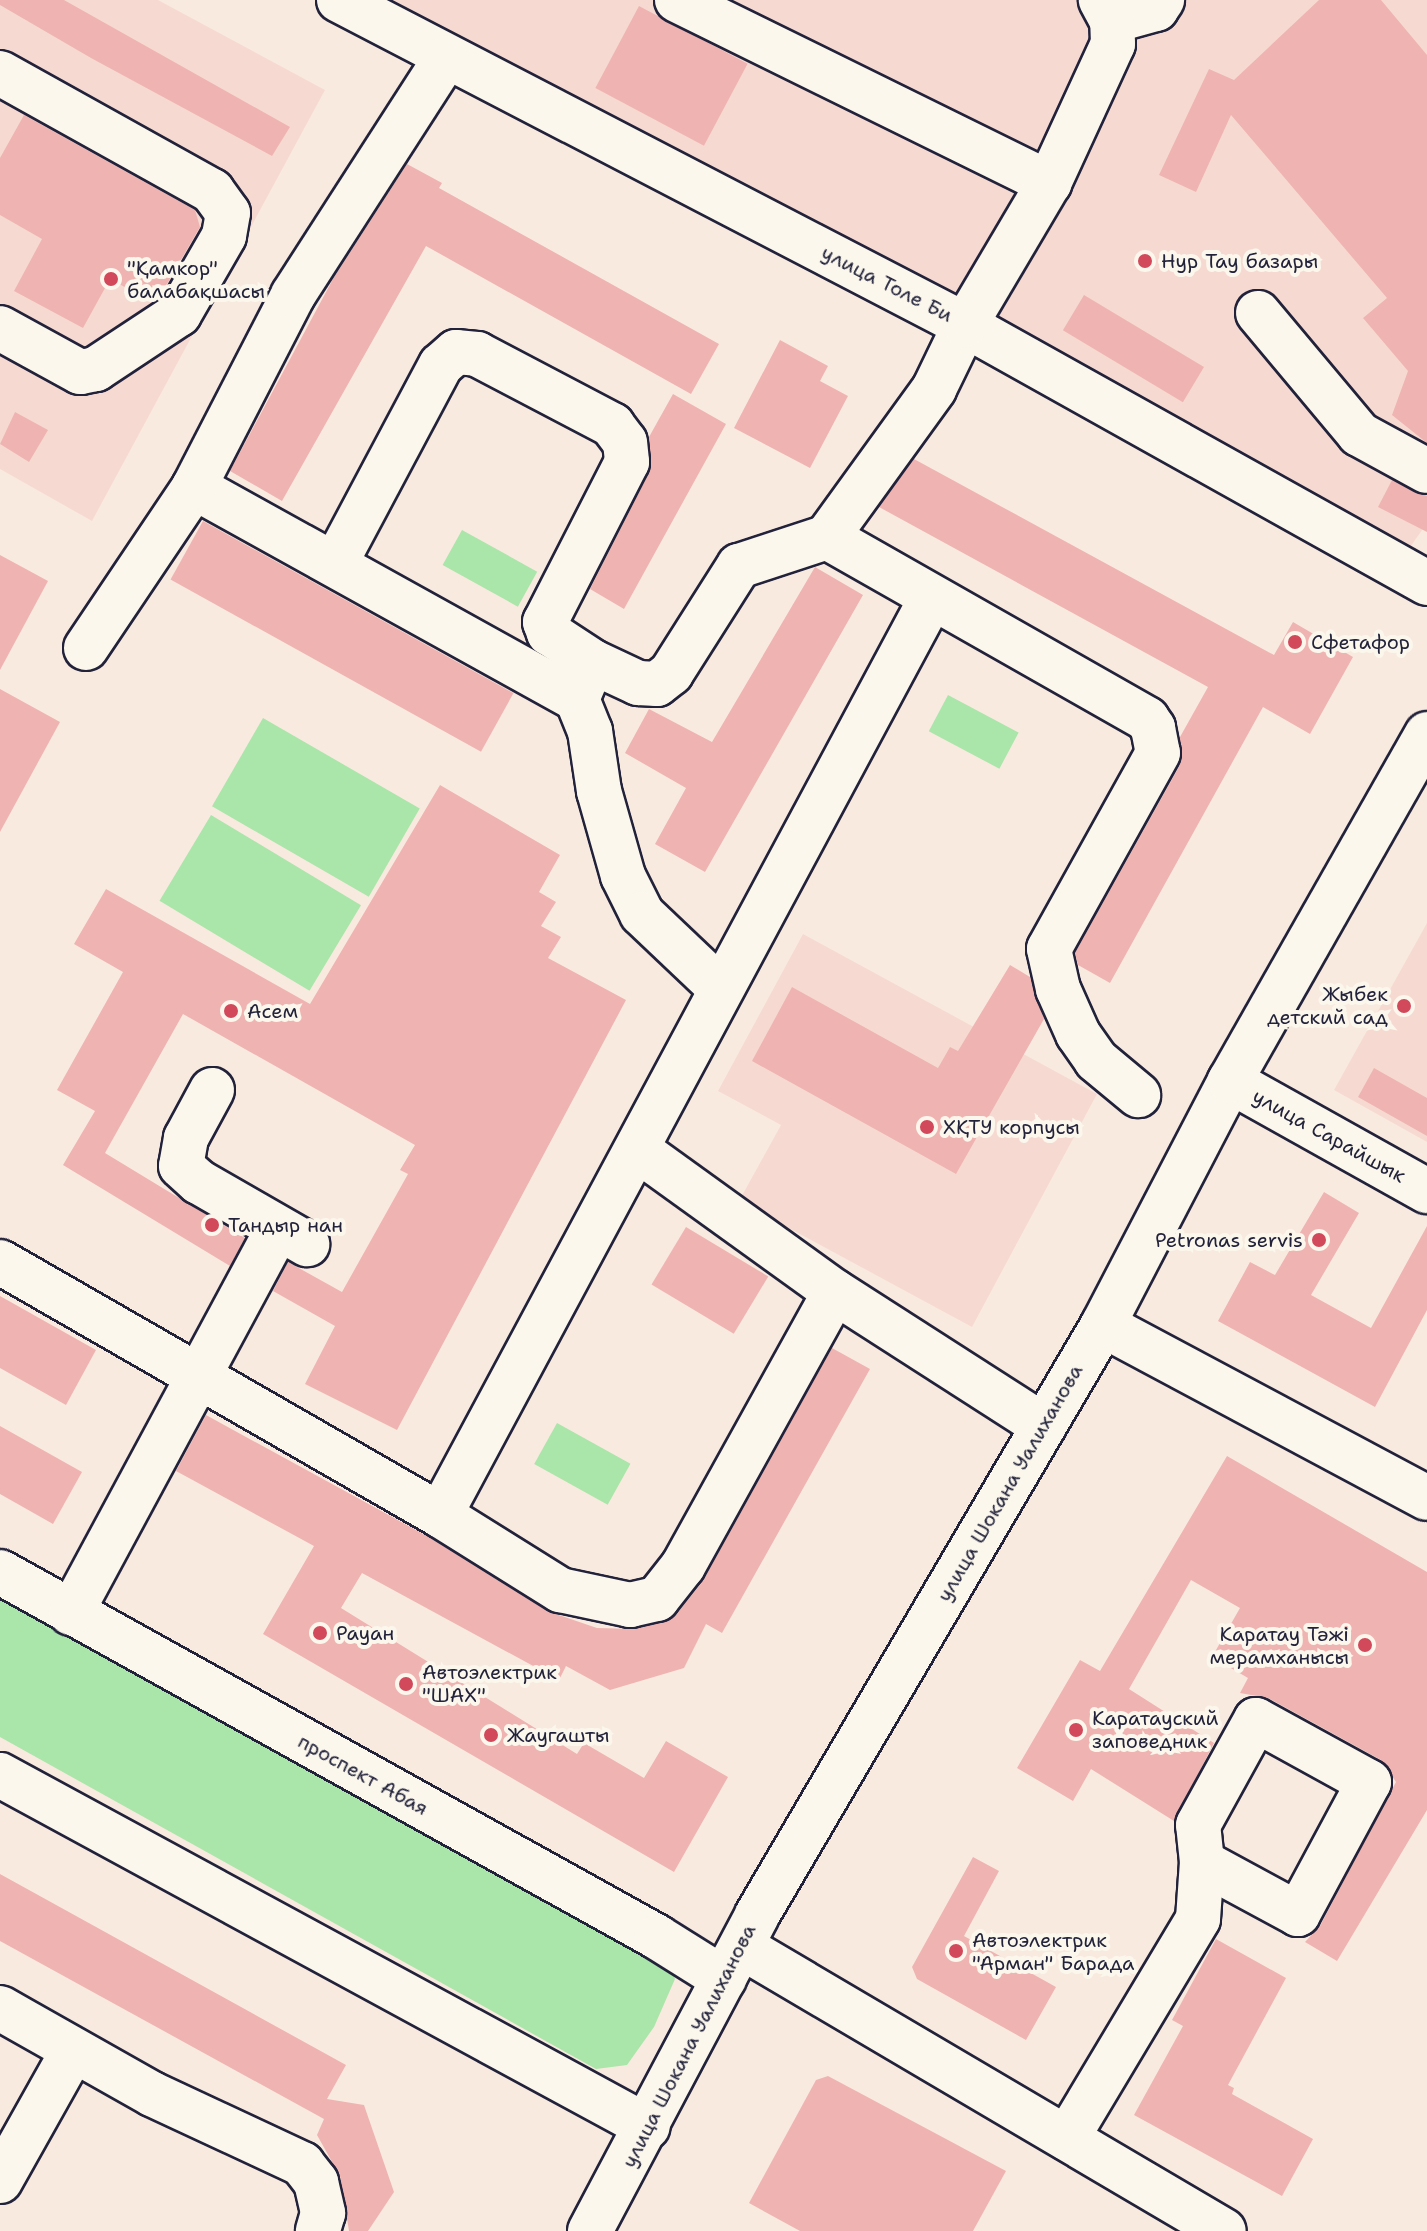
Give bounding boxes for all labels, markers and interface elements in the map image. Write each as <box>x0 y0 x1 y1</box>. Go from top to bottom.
street label: улица Толе Би <box>817 241 957 327</box>
place label: Нур Тау базары <box>1161 249 1318 273</box>
marker: Нур Тау базары <box>1136 252 1154 270</box>
place label: "Қамкор" балабақшасы <box>127 256 265 303</box>
marker: "Қамкор" балабақшасы <box>102 270 120 288</box>
place label: Сфетафор <box>1311 630 1410 654</box>
marker: Сфетафор <box>1286 633 1304 651</box>
place label: Жыбек детский сад <box>1267 982 1388 1029</box>
marker: Жыбек детский сад <box>1395 997 1413 1015</box>
place label: Асем <box>247 999 298 1023</box>
marker: Асем <box>222 1002 240 1020</box>
street label: улица Сарайшык <box>1248 1084 1410 1188</box>
place label: ХҚТУ корпусы <box>943 1115 1080 1139</box>
marker: ХҚТУ корпусы <box>918 1118 936 1136</box>
place label: Тандыр нан <box>228 1213 343 1237</box>
marker: Тандыр нан <box>203 1216 221 1234</box>
place label: Petronas servis <box>1155 1228 1303 1252</box>
marker: Petronas servis <box>1310 1231 1328 1249</box>
street label: улица Шокана Уалиханова <box>932 1360 1088 1606</box>
place label: Рауан <box>336 1621 394 1645</box>
place label: Каратау Тәжі мерамханысы <box>1210 1622 1349 1669</box>
marker: Рауан <box>311 1624 329 1642</box>
marker: Каратау Тәжі мерамханысы <box>1356 1636 1374 1654</box>
place label: Автоэлектрик "ШАХ" <box>422 1660 557 1707</box>
marker: Автоэлектрик "ШАХ" <box>397 1675 415 1693</box>
place label: Каратауский заповедник <box>1092 1706 1219 1753</box>
marker: Каратауский заповедник <box>1067 1721 1085 1739</box>
place label: Жаугашты <box>507 1723 610 1747</box>
marker: Жаугашты <box>482 1726 500 1744</box>
street label: проспект Абая <box>294 1729 432 1821</box>
street label: улица Шокана Уалиханова <box>617 1920 761 2172</box>
place label: Автоэлектрик "Арман" Барада <box>972 1928 1135 1975</box>
marker: Автоэлектрик "Арман" Барада <box>947 1942 965 1960</box>

